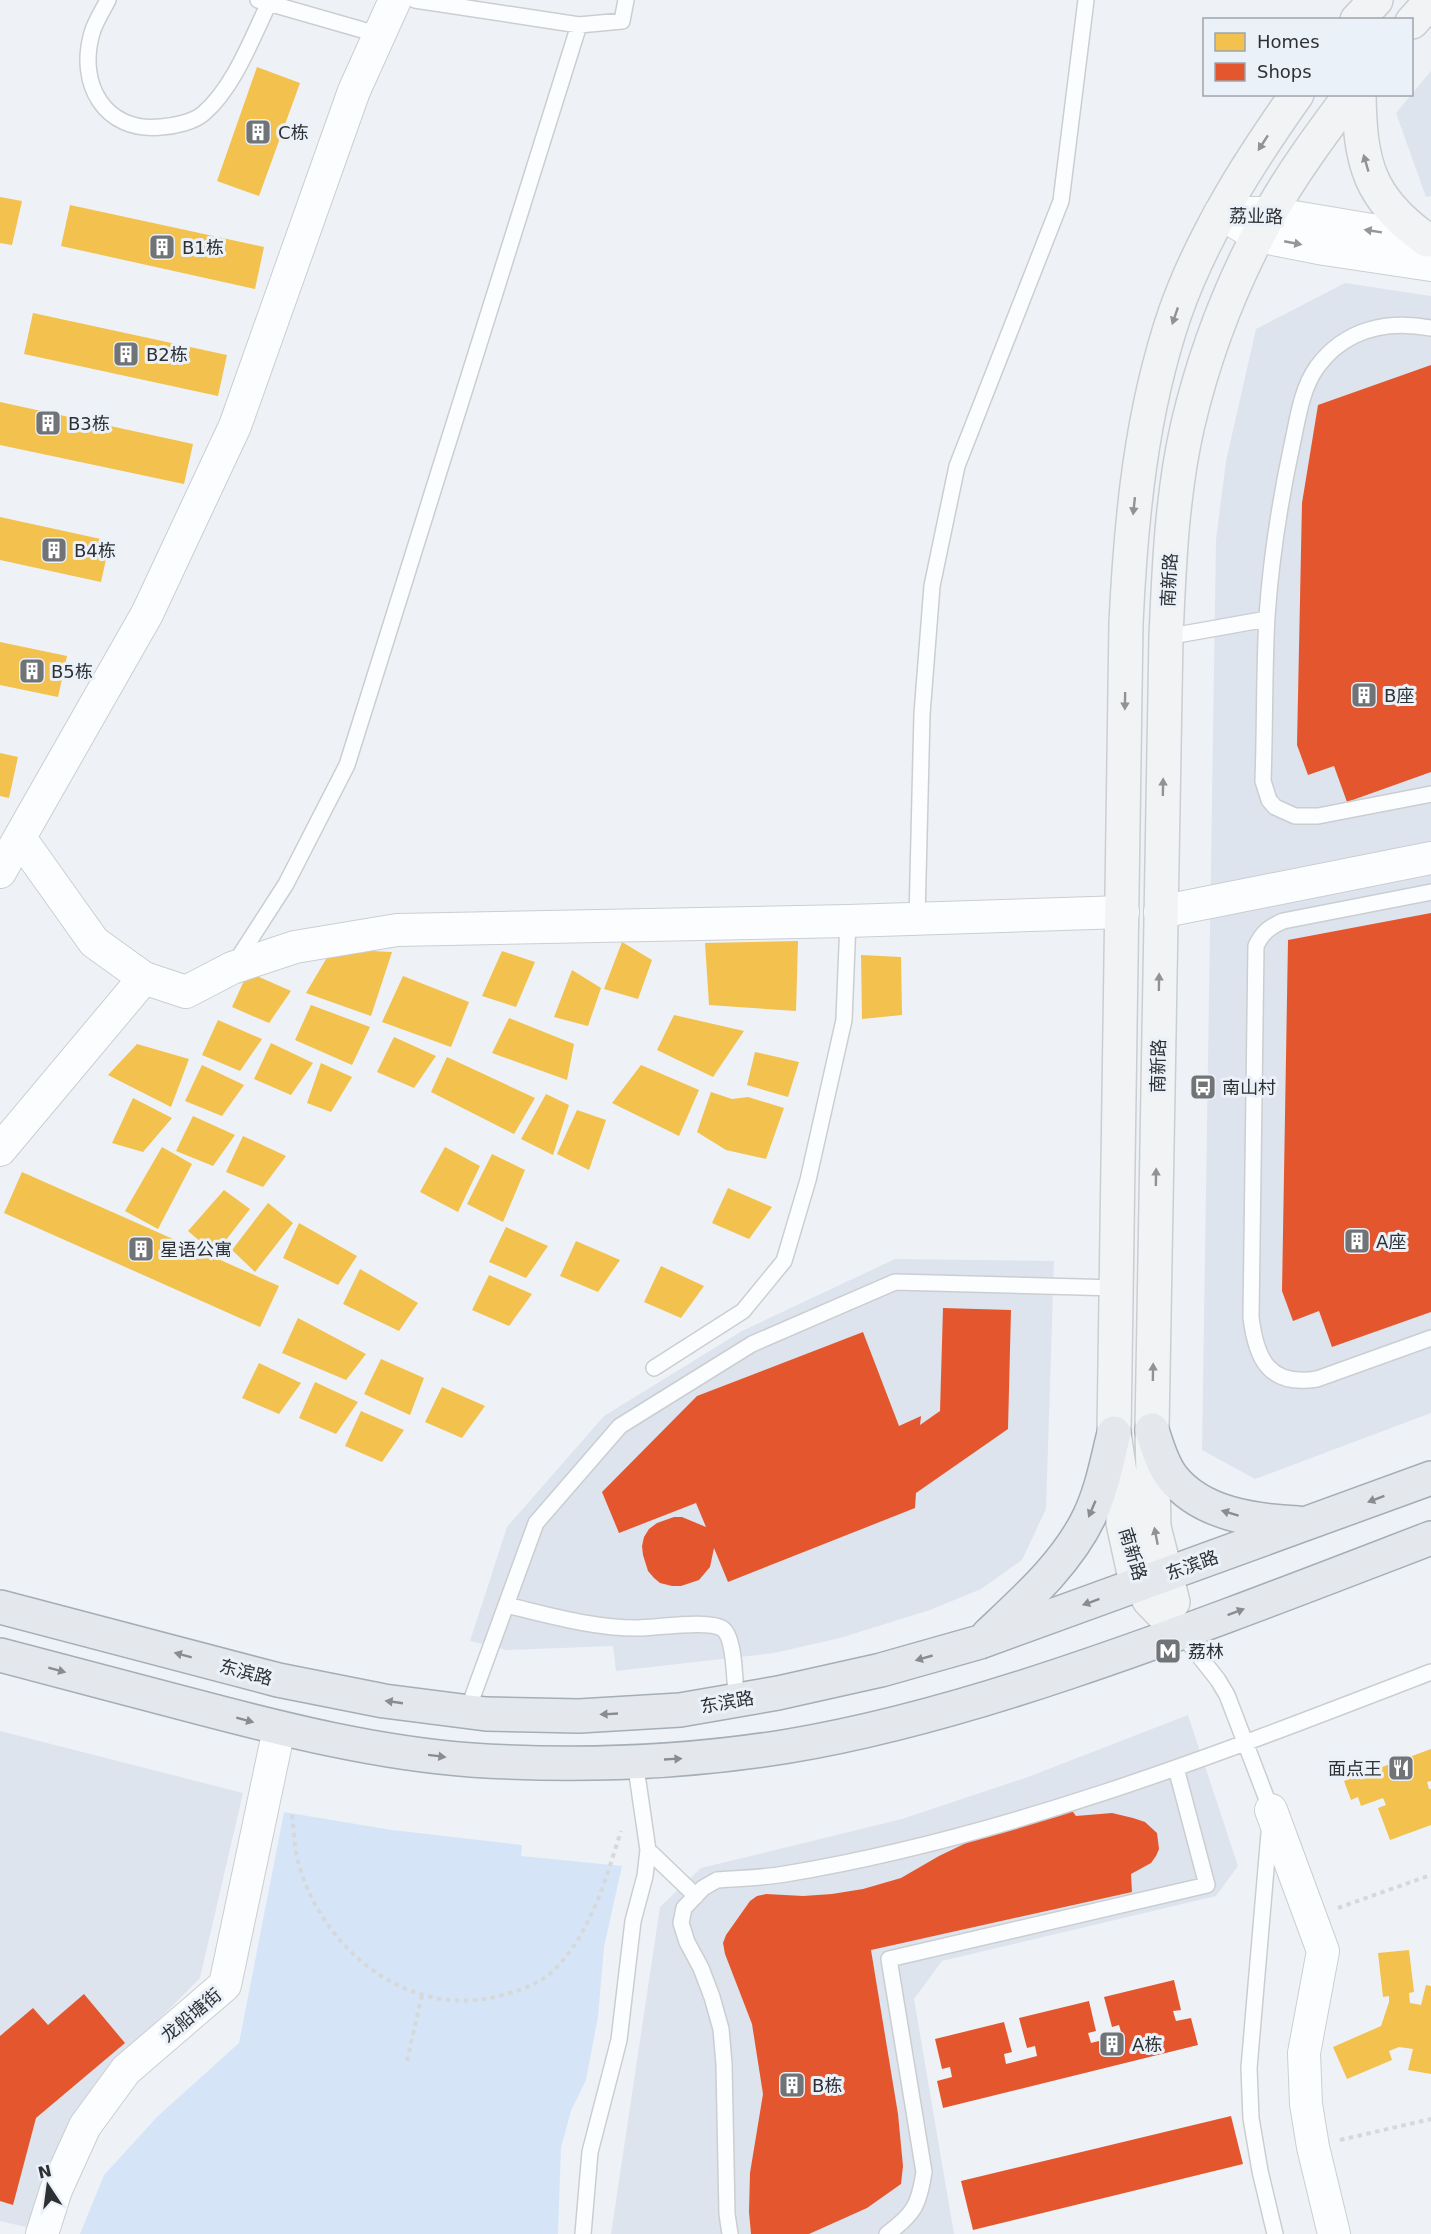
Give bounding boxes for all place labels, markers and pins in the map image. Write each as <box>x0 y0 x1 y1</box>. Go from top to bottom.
building icon: C栋 <box>243 117 273 147</box>
place label: C栋 <box>278 122 309 143</box>
building icon: B1栋 <box>147 232 177 262</box>
place label: B1栋 <box>182 237 224 258</box>
building icon: B2栋 <box>111 339 141 369</box>
place label: B2栋 <box>146 344 188 365</box>
building icon: B3栋 <box>33 408 63 438</box>
place label: B3栋 <box>68 413 110 434</box>
building icon: B4栋 <box>39 535 69 565</box>
place label: B4栋 <box>74 540 116 561</box>
building icon: B5栋 <box>17 656 47 686</box>
place label: B5栋 <box>51 661 93 682</box>
building icon: B座 <box>1349 680 1379 710</box>
place label: B座 <box>1384 685 1414 706</box>
bus stop icon: 南山村 <box>1188 1072 1218 1102</box>
place label: 南山村 <box>1222 1077 1276 1098</box>
building icon: A座 <box>1342 1226 1372 1256</box>
place label: A座 <box>1376 1231 1406 1252</box>
building icon: 星语公寓 <box>126 1234 156 1264</box>
place label: 星语公寓 <box>160 1239 232 1260</box>
metro station icon: 荔林 <box>1153 1636 1183 1666</box>
place label: 荔林 <box>1188 1641 1224 1662</box>
restaurant icon: 面点王 <box>1386 1753 1416 1783</box>
place label: 面点王 <box>1328 1758 1382 1779</box>
building icon: A栋 <box>1097 2029 1127 2059</box>
place label: A栋 <box>1132 2034 1162 2055</box>
building icon: B栋 <box>777 2070 807 2100</box>
place label: B栋 <box>812 2075 842 2096</box>

